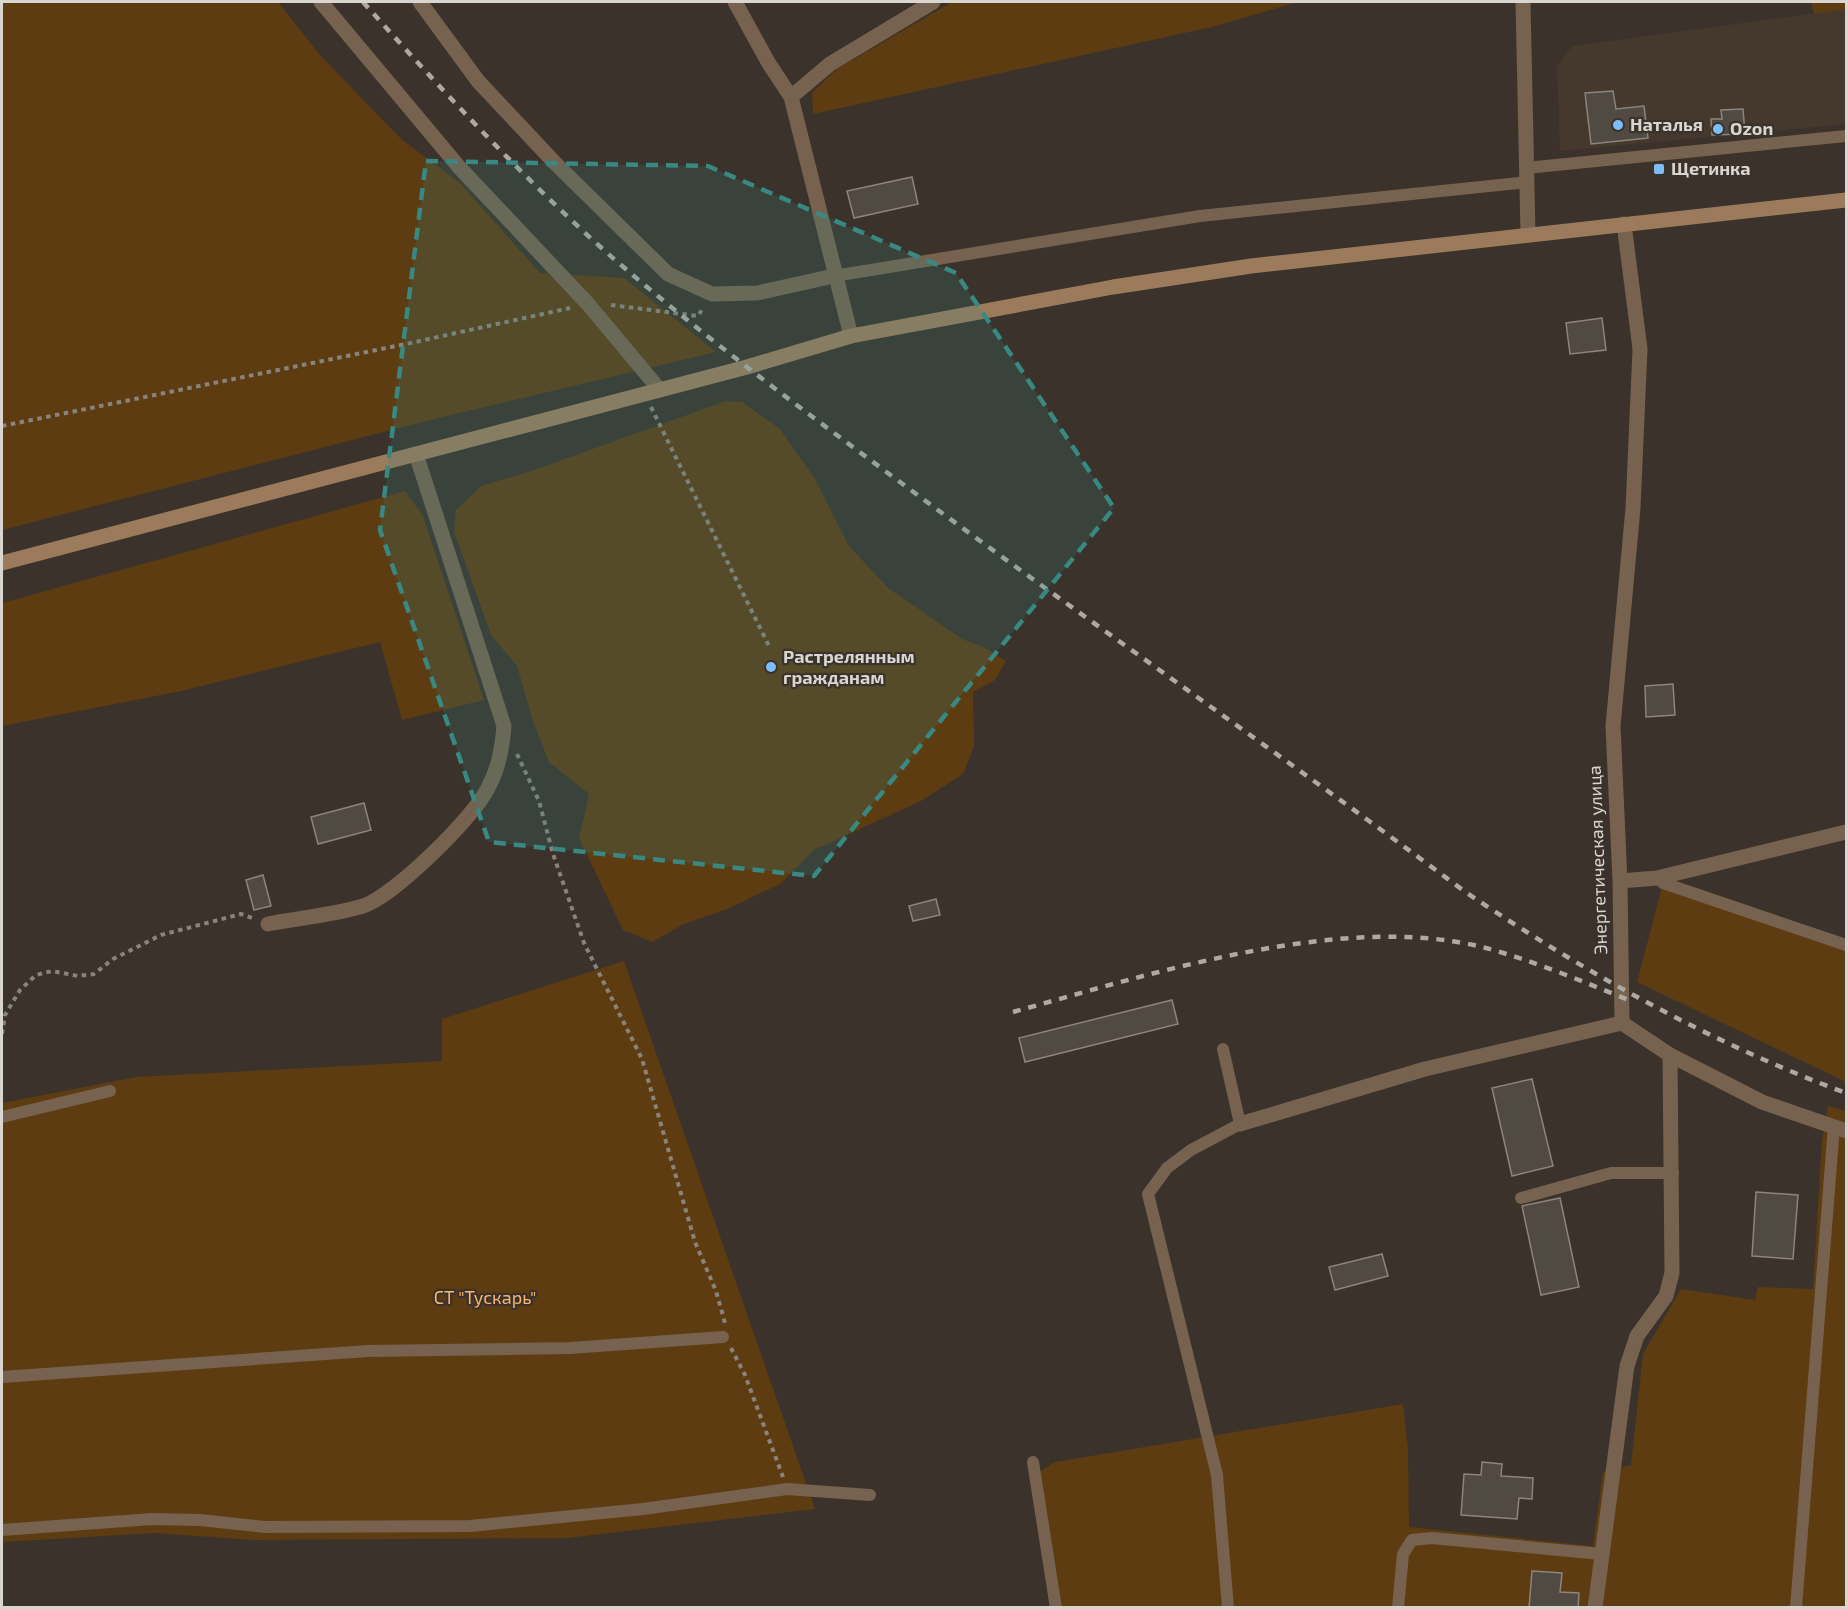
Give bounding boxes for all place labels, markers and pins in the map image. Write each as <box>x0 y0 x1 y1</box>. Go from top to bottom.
place label: Наталья <box>1630 113 1703 135</box>
place label: Ozon <box>1730 117 1773 139</box>
marker: Наталья <box>1611 118 1625 132</box>
marker: Ozon <box>1711 122 1725 136</box>
place label: Щетинка <box>1671 157 1751 179</box>
marker: Щетинка <box>1652 162 1666 176</box>
place label: Растрелянным гражданам <box>783 645 915 688</box>
marker: Растрелянным гражданам <box>764 660 778 674</box>

